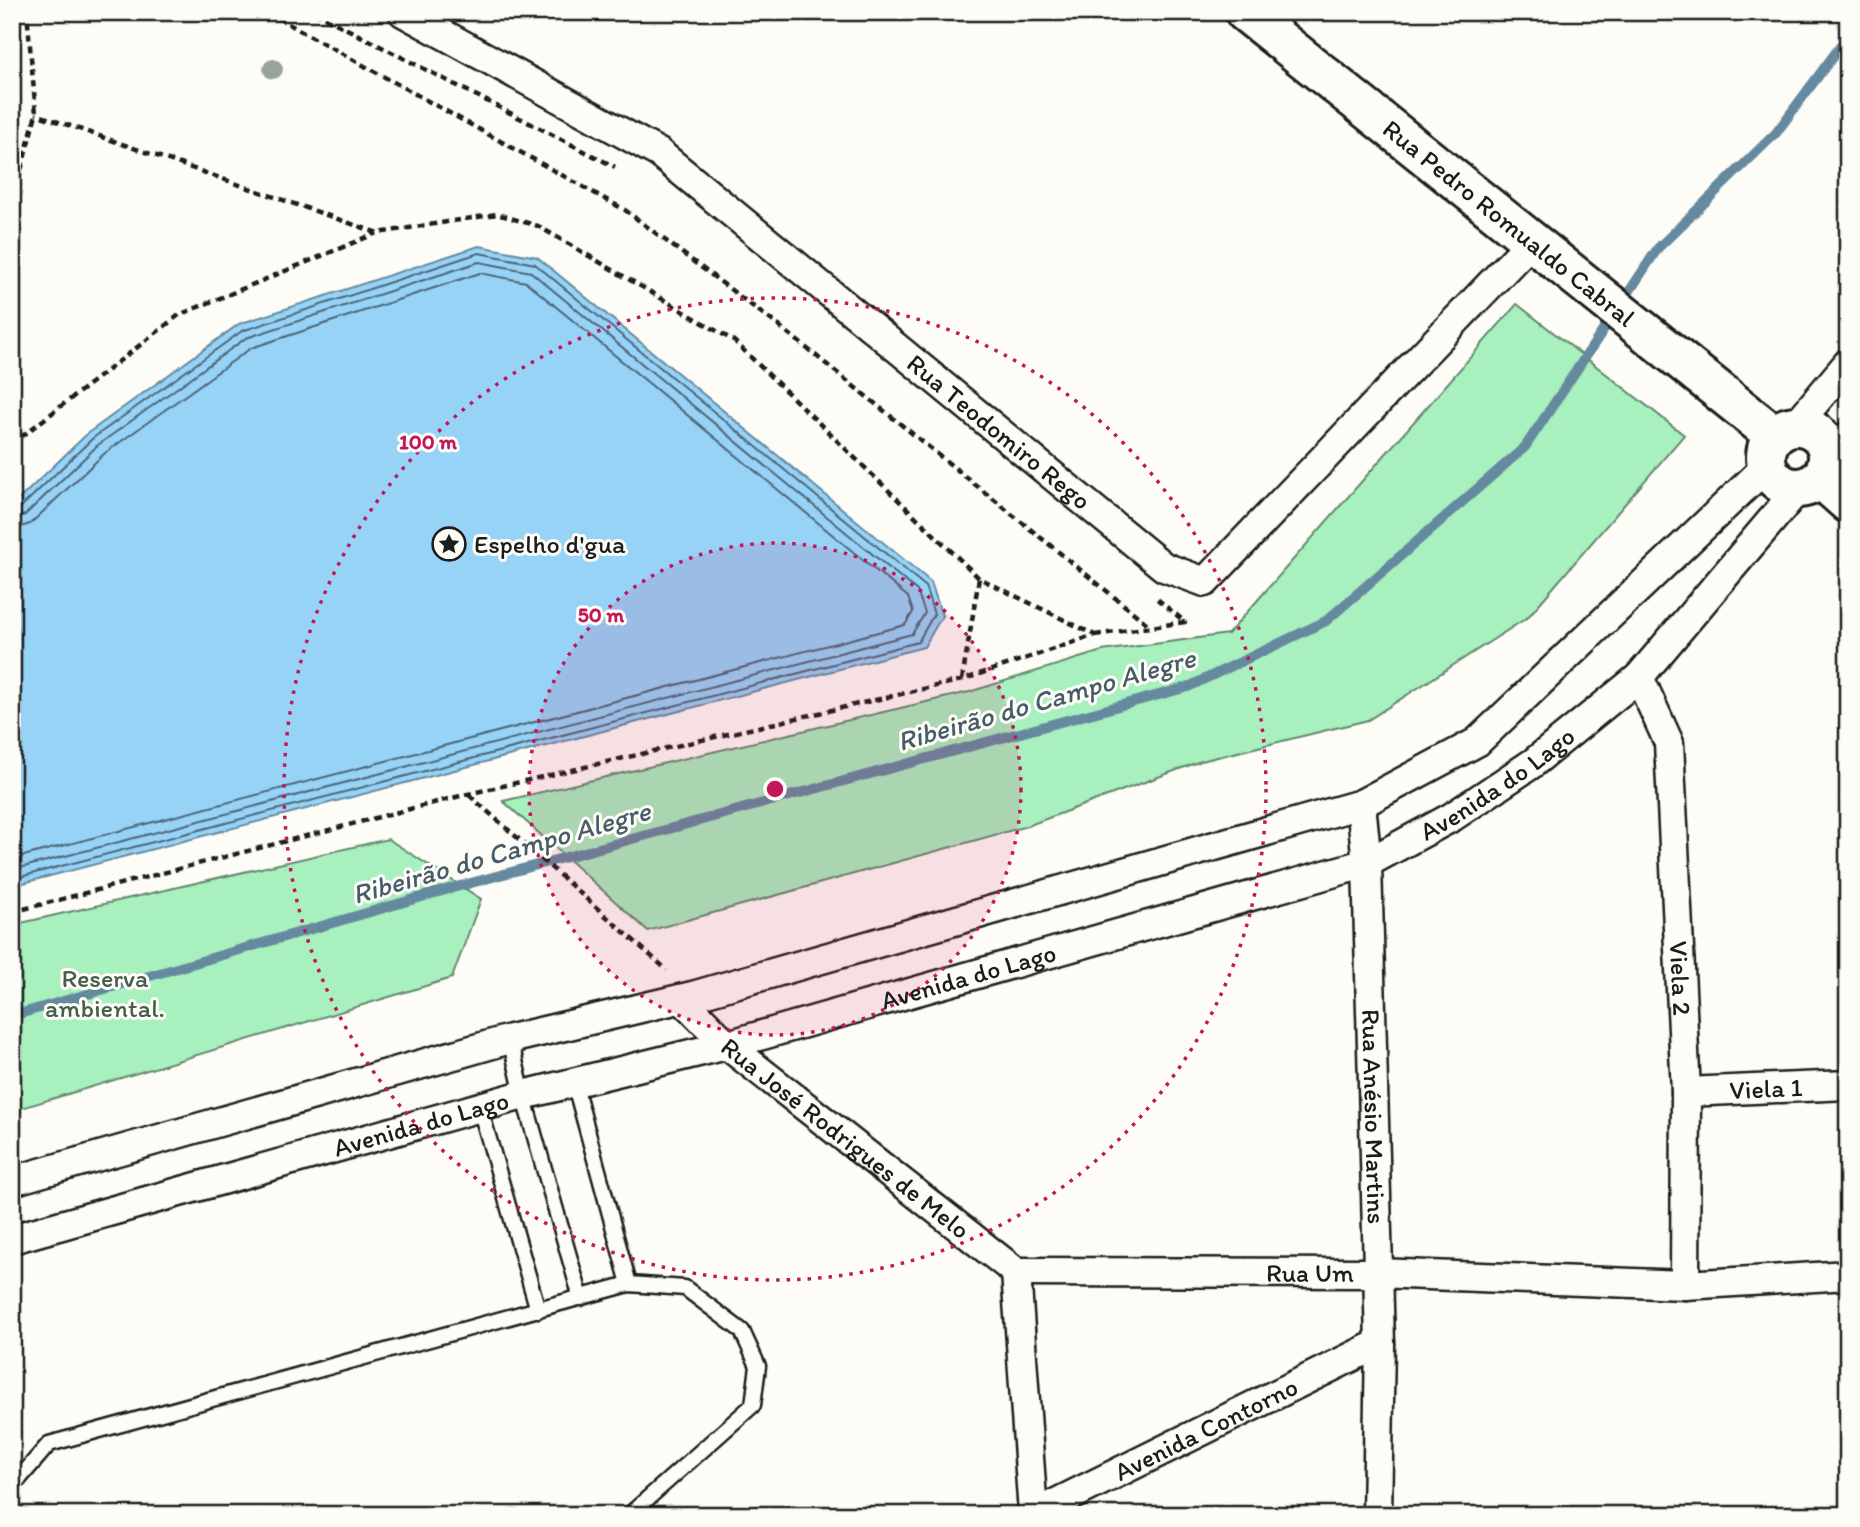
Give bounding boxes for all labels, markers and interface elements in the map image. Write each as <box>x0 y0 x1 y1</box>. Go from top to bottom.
street label: Rua Pedro Romualdo Cabral <box>1376 113 1642 334</box>
street label: Rua Teodomiro Rego <box>901 347 1098 517</box>
text: 100 m <box>399 429 457 454</box>
place icon: Espelho d'gua <box>430 525 468 563</box>
place label: Espelho d'gua <box>474 528 626 560</box>
text: 50 m <box>578 602 625 627</box>
water label: Ribeirão do Campo Alegre <box>893 640 1200 758</box>
street label: Avenida do Lago <box>1414 720 1581 847</box>
centre of rings <box>763 777 787 801</box>
water label: Ribeirão do Campo Alegre <box>348 793 655 911</box>
street label: Avenida do Lago <box>877 936 1060 1016</box>
street label: Viela 2 <box>1663 940 1698 1017</box>
park label: Reserva ambiental. <box>45 962 165 1024</box>
street label: Rua Anésio Martins <box>1355 1009 1393 1225</box>
street label: Rua José Rodrigues de Melo <box>715 1030 976 1246</box>
street label: Viela 1 <box>1729 1071 1803 1106</box>
street label: Avenida do Lago <box>330 1084 512 1164</box>
street label: Rua Um <box>1266 1257 1354 1289</box>
street label: Avenida Contorno <box>1109 1370 1303 1488</box>

